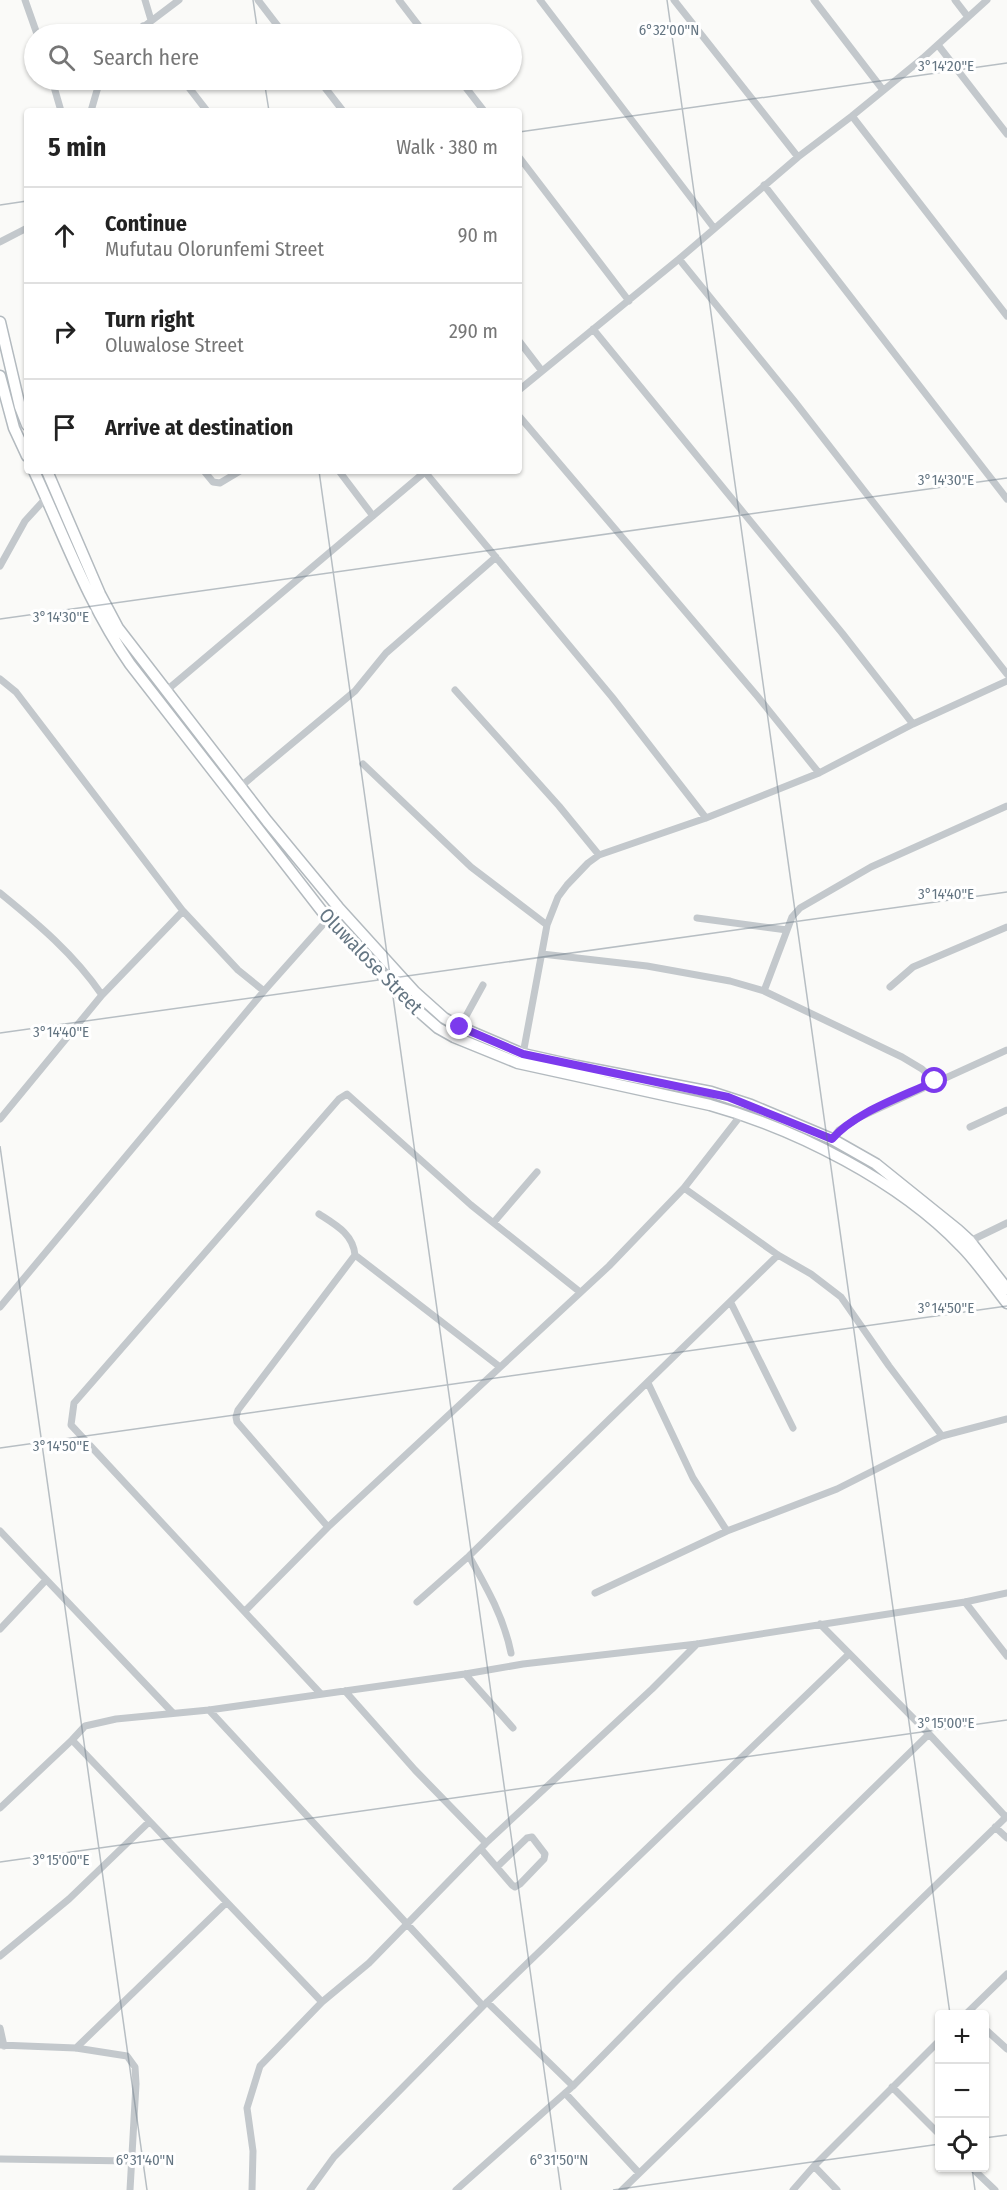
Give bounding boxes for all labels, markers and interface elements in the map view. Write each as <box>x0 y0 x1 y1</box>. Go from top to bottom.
text: 6°32'00"N <box>639 21 699 39</box>
search box <box>24 24 522 90</box>
icon: search <box>45 41 78 74</box>
text: Search here <box>93 44 199 71</box>
text: 3°14'20"E <box>918 57 974 75</box>
text: 5 min <box>48 132 106 163</box>
text: Walk · 380 m <box>396 135 498 159</box>
text: Continue <box>105 210 187 237</box>
icon: ahead <box>48 219 81 252</box>
text: 90 m <box>458 223 498 247</box>
text: Mufutau Olorunfemi Street <box>105 237 324 261</box>
text: Turn right <box>105 306 194 333</box>
icon: right <box>48 315 81 348</box>
text: 290 m <box>449 319 498 343</box>
text: Oluwalose Street <box>105 333 244 357</box>
icon: arrive <box>48 411 81 444</box>
text: Arrive at destination <box>105 414 293 441</box>
text: 3°14'30"E <box>918 471 974 489</box>
text: 3°14'30"E <box>33 608 89 626</box>
text: 3°14'40"E <box>918 885 974 903</box>
street label: Oluwalose Street <box>314 903 428 1020</box>
route end <box>446 1013 472 1039</box>
text: 3°14'40"E <box>33 1023 89 1041</box>
route start <box>921 1067 947 1093</box>
text: 3°14'50"E <box>918 1299 974 1317</box>
text: 3°14'50"E <box>33 1437 89 1455</box>
text: 3°15'00"E <box>917 1714 975 1732</box>
text: 3°15'00"E <box>32 1851 90 1869</box>
map controls <box>935 2010 989 2172</box>
button: + <box>935 2010 989 2064</box>
button: − <box>935 2064 989 2118</box>
button: locate <box>935 2118 989 2172</box>
text: 6°31'40"N <box>116 2151 174 2169</box>
text: 6°31'50"N <box>530 2151 588 2169</box>

